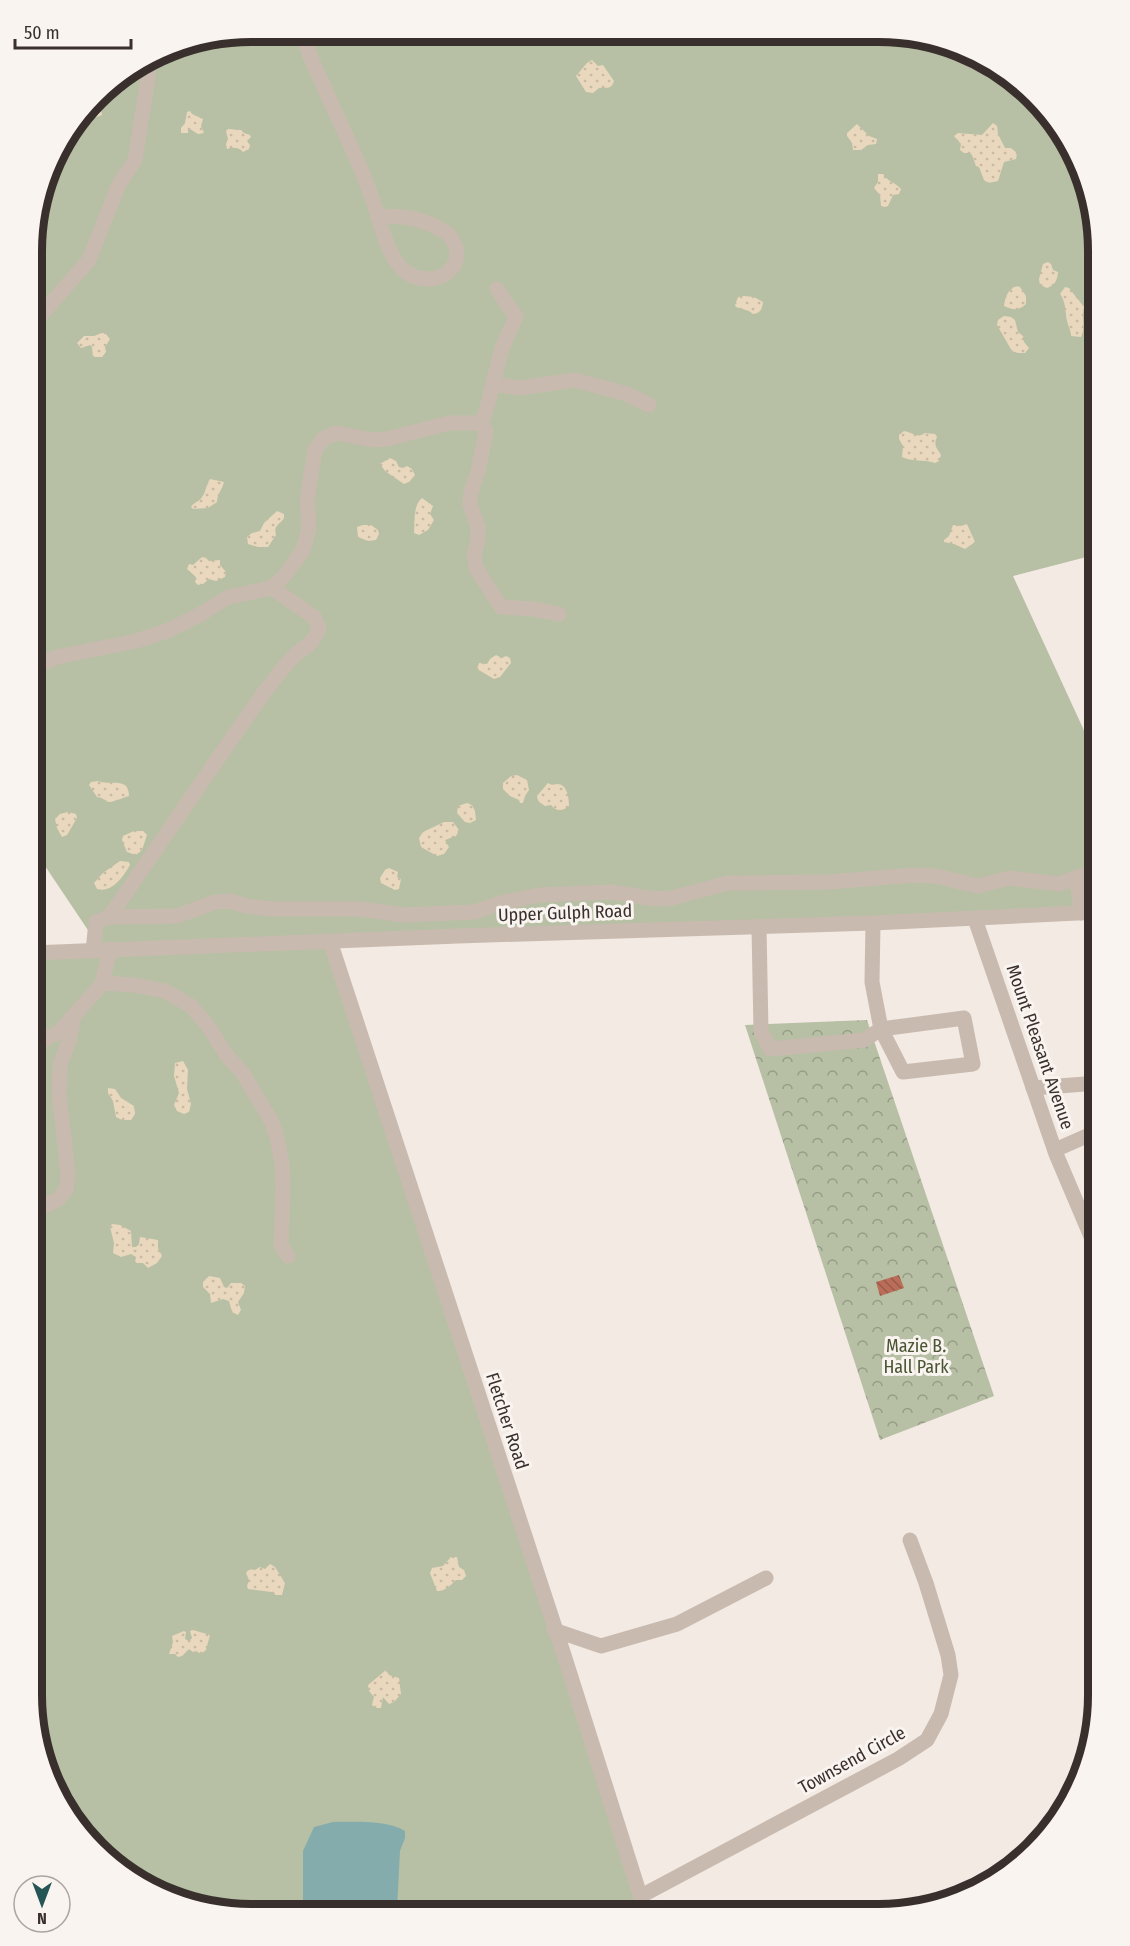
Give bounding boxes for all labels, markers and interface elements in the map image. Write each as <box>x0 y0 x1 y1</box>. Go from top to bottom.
scale bar <box>15 12 130 50</box>
text: 50 m <box>24 22 60 44</box>
street label: Upper Gulph Road <box>498 900 632 926</box>
street label: Mount Pleasant Avenue <box>1001 962 1079 1132</box>
park label: Mazie B. Hall Park <box>883 1335 949 1378</box>
street label: Fletcher Road <box>481 1370 533 1472</box>
street label: Townsend Circle <box>795 1722 909 1798</box>
north arrow <box>12 1874 72 1934</box>
text: N <box>37 1909 47 1928</box>

